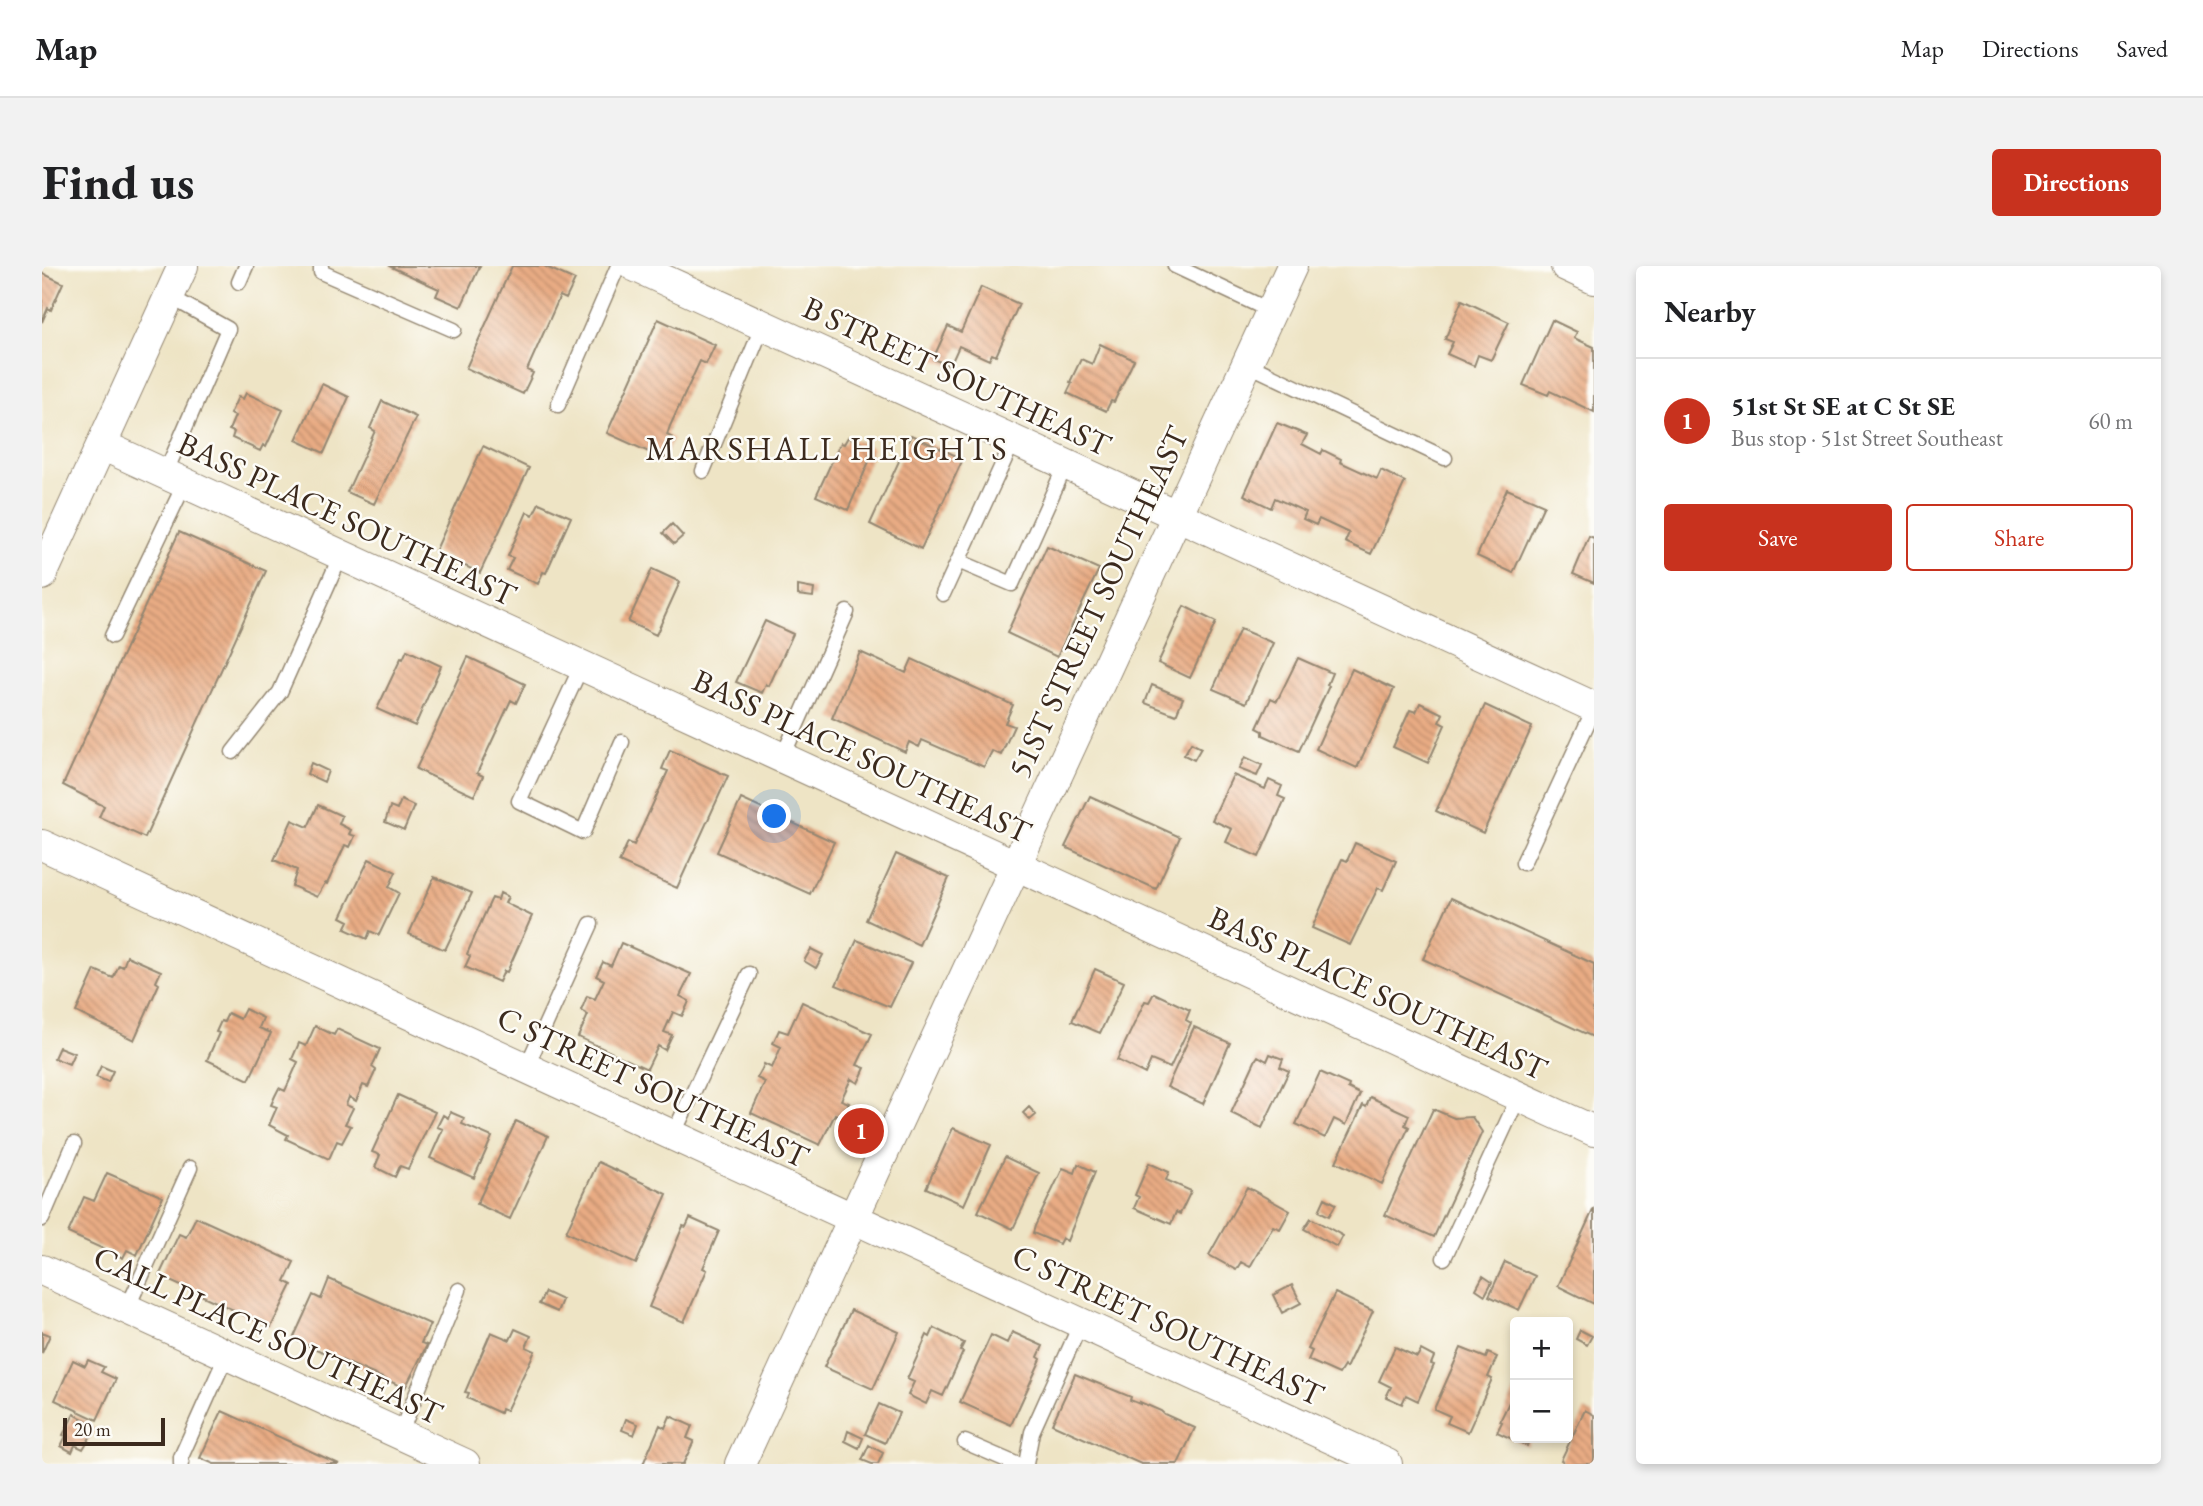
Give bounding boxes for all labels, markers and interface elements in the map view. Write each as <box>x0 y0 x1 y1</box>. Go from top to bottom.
text: Map <box>35 27 97 70</box>
text: Map <box>1901 33 1944 64</box>
text: Directions <box>1982 33 2079 64</box>
text: Saved <box>2117 33 2168 64</box>
button: Directions <box>1992 149 2161 216</box>
text: Find us <box>42 150 194 214</box>
street label: B STREET SOUTHEAST <box>796 286 1118 466</box>
text: Nearby <box>1664 292 1756 331</box>
text: 51st St SE at C St SE <box>1731 389 1955 423</box>
text: 1 <box>1681 406 1693 436</box>
text: 60 m <box>2088 406 2133 436</box>
street label: 51ST STREET SOUTHEAST <box>998 419 1198 785</box>
street label: BASS PLACE SOUTHEAST <box>171 422 523 616</box>
text: Bus stop · 51st Street Southeast <box>1731 423 2003 453</box>
district label: MARSHALL HEIGHTS <box>646 427 1008 470</box>
button: Save <box>1664 504 1892 571</box>
button: Share <box>1906 504 2133 571</box>
street label: BASS PLACE SOUTHEAST <box>686 659 1038 853</box>
your location <box>757 799 791 833</box>
street label: BASS PLACE SOUTHEAST <box>1202 896 1554 1090</box>
street label: C STREET SOUTHEAST <box>491 996 816 1178</box>
pin: 1 <box>838 1105 884 1157</box>
street label: C STREET SOUTHEAST <box>1006 1234 1331 1416</box>
street label: CALL PLACE SOUTHEAST <box>87 1236 450 1435</box>
map controls <box>1510 1317 1573 1443</box>
button: + <box>1510 1317 1573 1380</box>
button: − <box>1510 1380 1573 1443</box>
scale bar <box>63 1415 164 1447</box>
text: 20 m <box>74 1417 111 1442</box>

